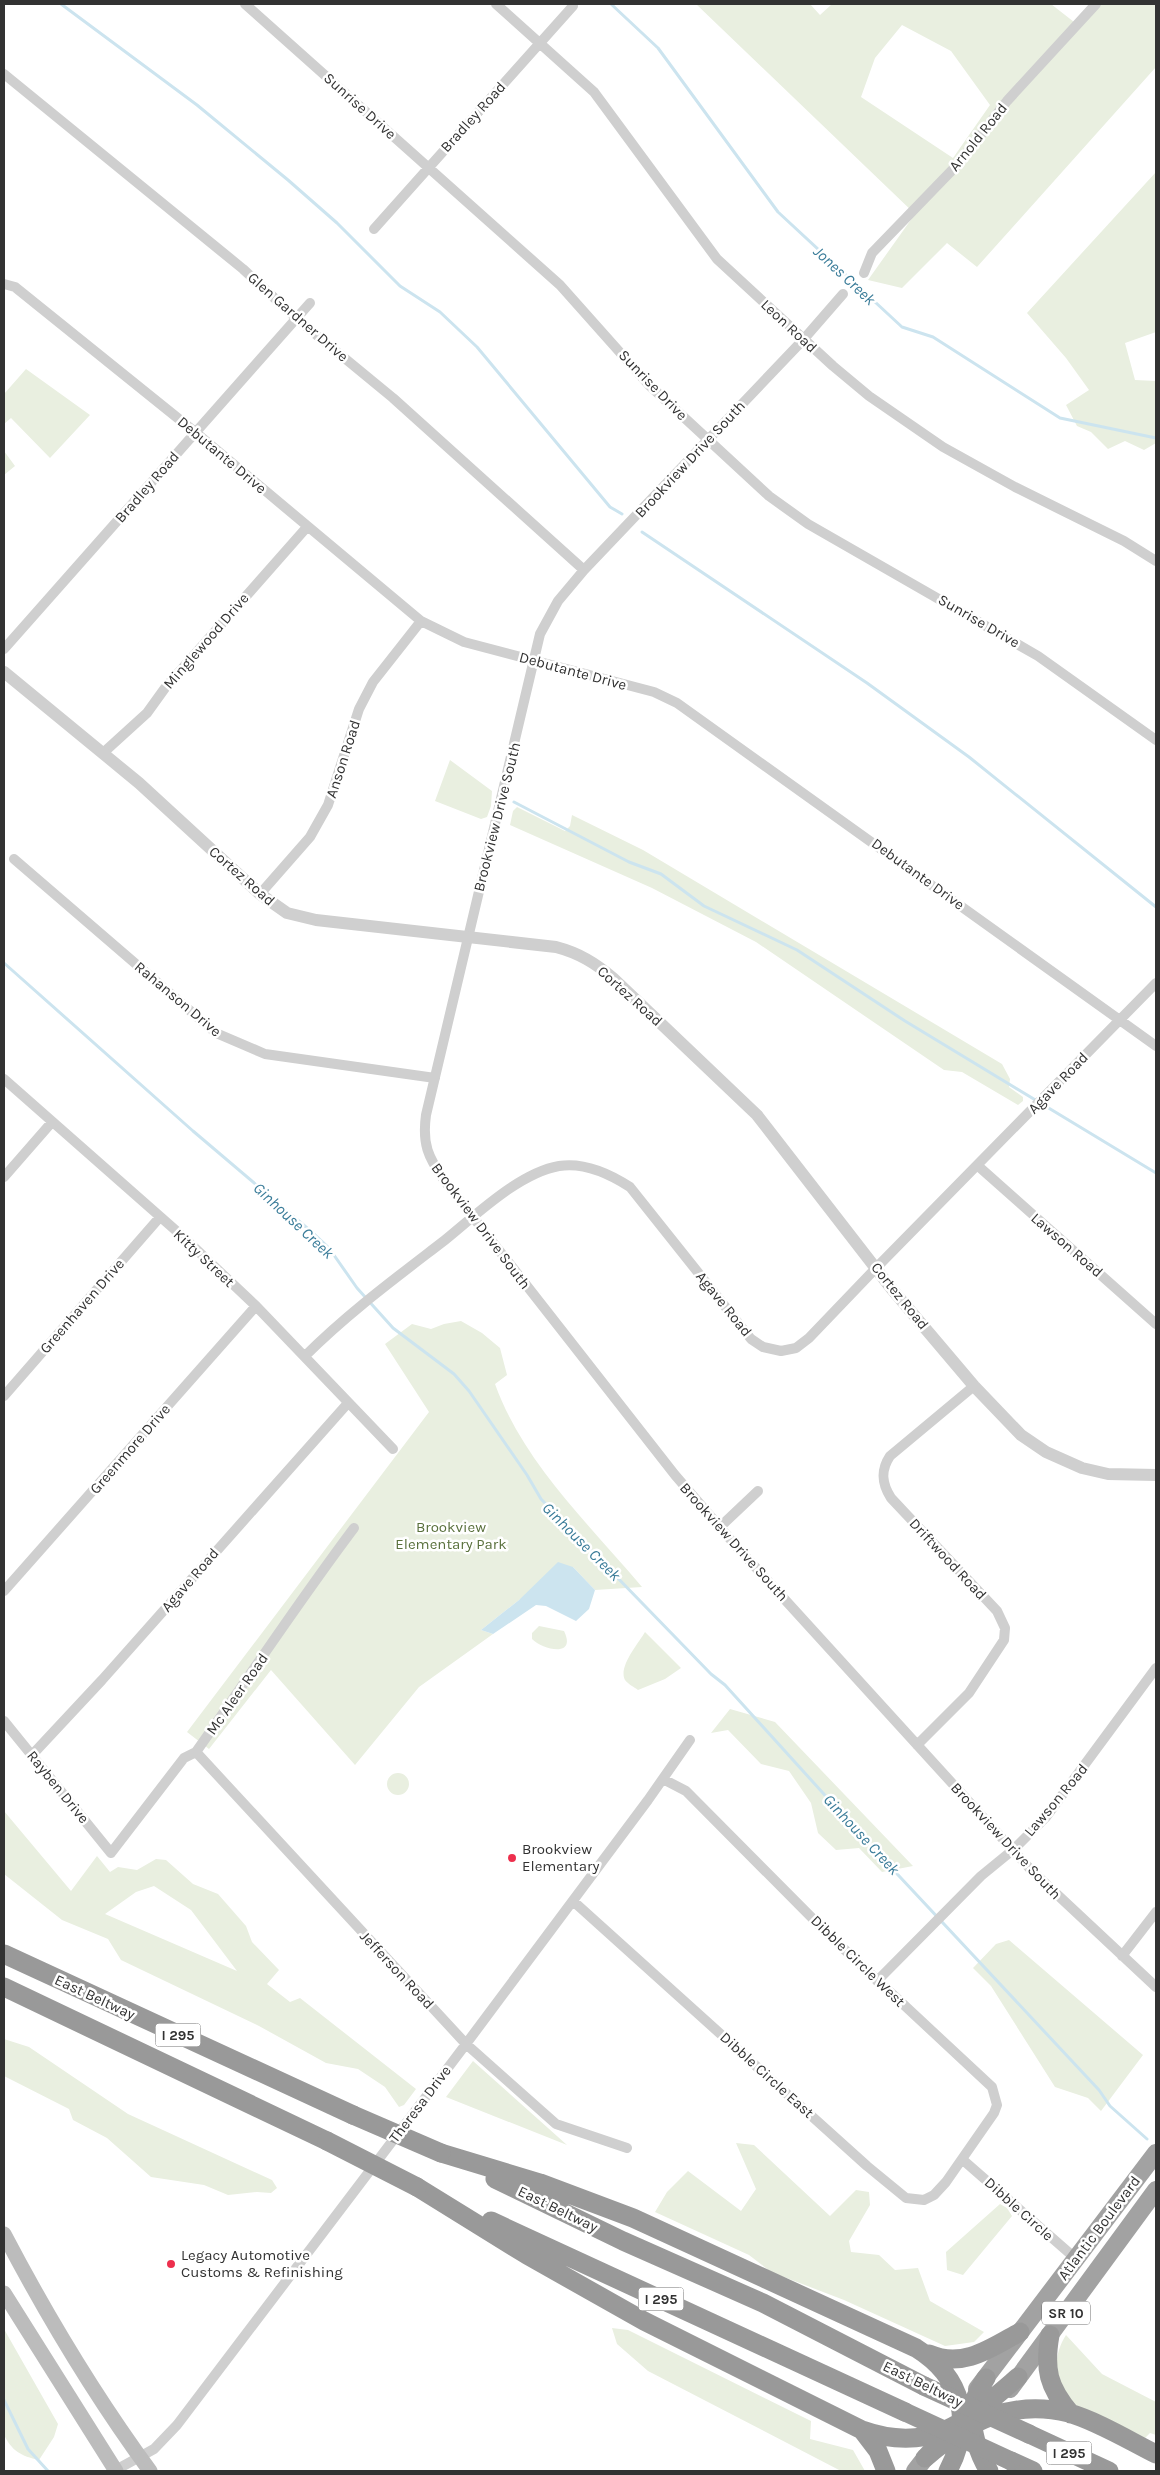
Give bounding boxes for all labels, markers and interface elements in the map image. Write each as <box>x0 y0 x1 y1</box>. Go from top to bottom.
street label: Sunrise Drive <box>320 69 400 143</box>
street label: Bradley Road <box>437 78 509 156</box>
street label: Arnold Road <box>945 99 1011 175</box>
water label: Jones Creek <box>810 242 880 310</box>
street label: Glen Gardner Drive <box>244 268 352 366</box>
street label: Leon Road <box>757 296 821 356</box>
street label: Sunrise Drive <box>615 346 691 424</box>
street label: Brookview Drive South <box>631 397 749 521</box>
street label: Debutante Drive <box>174 413 270 497</box>
street label: Bradley Road <box>111 448 183 526</box>
street label: Minglewood Drive <box>159 589 253 693</box>
street label: Sunrise Drive <box>935 590 1023 652</box>
street label: Debutante Drive <box>517 648 629 694</box>
street label: Anson Road <box>322 718 364 800</box>
street label: Brookview Drive South <box>470 740 524 894</box>
street label: Debutante Drive <box>868 834 968 914</box>
street label: Cortez Road <box>205 843 279 909</box>
street label: Rahanson Drive <box>131 958 225 1040</box>
street label: Cortez Road <box>594 962 666 1030</box>
street label: Agave Road <box>1024 1048 1092 1118</box>
street label: Brookview Drive South <box>428 1159 534 1293</box>
water label: Ginhouse Creek <box>249 1178 339 1263</box>
street label: Lawson Road <box>1027 1209 1107 1281</box>
street label: Kitty Street <box>170 1225 238 1291</box>
street label: Greenhaven Drive <box>36 1255 128 1357</box>
street label: Cortez Road <box>867 1259 933 1333</box>
street label: Agave Road <box>692 1268 756 1340</box>
street label: Greenmore Drive <box>86 1400 174 1498</box>
street label: Brookview Drive South <box>676 1479 792 1605</box>
water label: Ginhouse Creek <box>538 1498 625 1585</box>
street label: Driftwood Road <box>906 1515 990 1603</box>
park label: Brookview Elementary Park <box>395 1518 507 1553</box>
street label: Agave Road <box>157 1544 223 1616</box>
street label: Mc Aleer Road <box>202 1650 272 1738</box>
street label: Rayben Drive <box>23 1747 93 1827</box>
street label: Lawson Road <box>1020 1760 1092 1840</box>
street label: Brookview Drive South <box>947 1779 1065 1903</box>
water label: Ginhouse Creek <box>819 1790 904 1879</box>
place label: Brookview Elementary <box>522 1840 599 1875</box>
marker: Brookview Elementary <box>506 1852 518 1864</box>
street label: Dibble Circle West <box>807 1911 909 2011</box>
street label: Jefferson Road <box>356 1927 438 2013</box>
street label: East Beltway <box>52 1971 138 2023</box>
road number: I 295 <box>156 2024 200 2046</box>
street label: Dibble Circle East <box>716 2028 818 2122</box>
street label: Theresa Drive <box>385 2062 455 2146</box>
street label: Atlantic Boulevard <box>1054 2172 1144 2284</box>
street label: Dibble Circle <box>981 2173 1057 2245</box>
street label: East Beltway <box>515 2182 601 2236</box>
place label: Legacy Automotive Customs & Refinishing <box>181 2246 343 2281</box>
marker: Legacy Automotive Customs & Refinishing <box>165 2258 177 2270</box>
road number: I 295 <box>638 2288 684 2310</box>
road number: SR 10 <box>1042 2302 1090 2324</box>
street label: East Beltway <box>880 2357 966 2411</box>
road number: I 295 <box>1046 2442 1092 2464</box>

